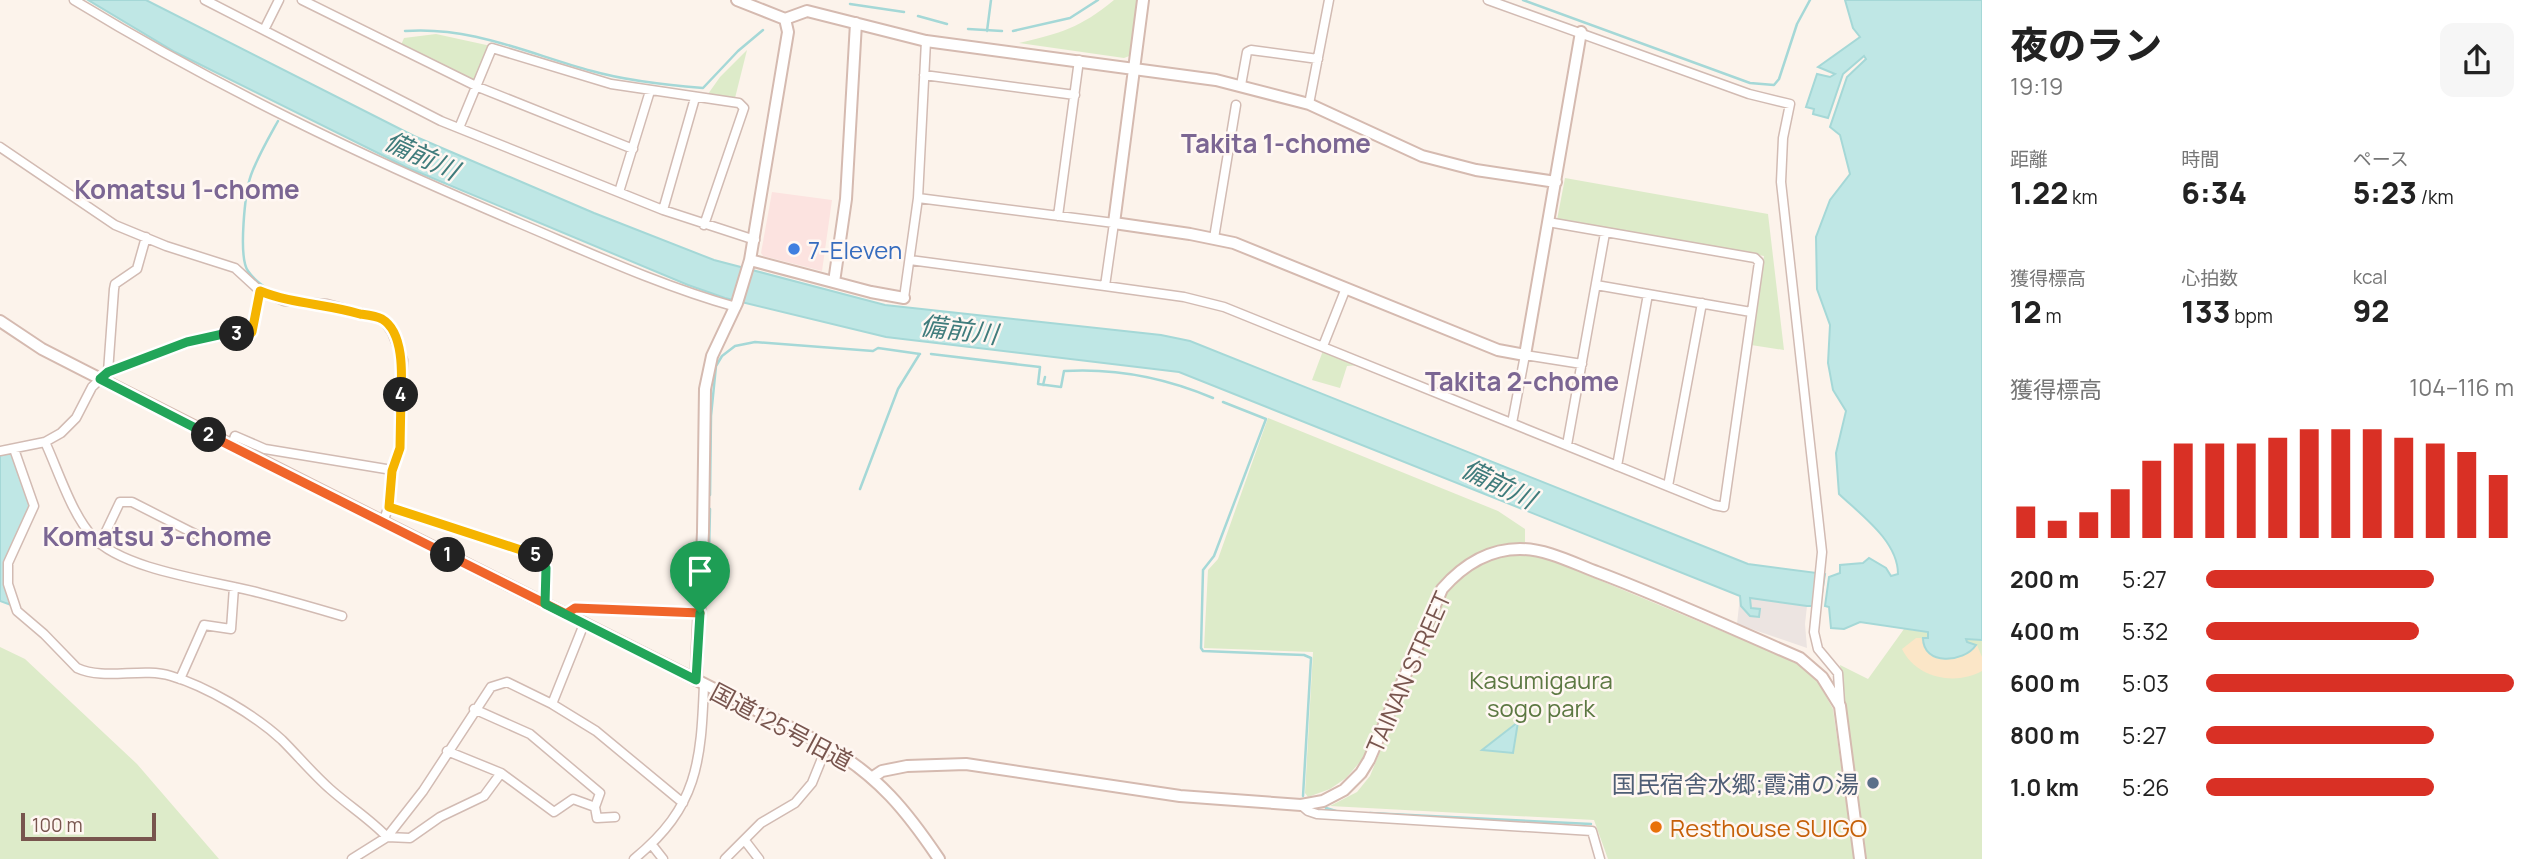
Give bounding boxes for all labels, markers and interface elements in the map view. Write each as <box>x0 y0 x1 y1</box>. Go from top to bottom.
text: 夜のラン <box>2010 18 2162 70</box>
button: share <box>2440 23 2514 97</box>
text: 19:19 <box>2010 70 2063 102</box>
water label: 備前川 <box>379 122 468 189</box>
district label: Takita 1-chome <box>1181 125 1371 161</box>
text: 距離 <box>2010 146 2048 172</box>
text: 時間 <box>2181 146 2219 172</box>
text: ペース <box>2353 146 2409 172</box>
district label: Komatsu 1-chome <box>74 171 300 207</box>
text: 1.22 <box>2010 172 2068 213</box>
text: 6:34 <box>2181 172 2247 213</box>
text: 5:23 <box>2353 172 2417 213</box>
text: km <box>2068 184 2098 210</box>
text: /km <box>2417 184 2454 210</box>
place label: 7-Eleven <box>808 233 902 266</box>
marker: 7-Eleven <box>786 241 802 257</box>
text: kcal <box>2353 264 2387 290</box>
text: 獲得標高 <box>2010 265 2086 291</box>
text: 心拍数 <box>2181 265 2238 291</box>
text: 92 <box>2353 290 2389 331</box>
text: 12 <box>2010 291 2042 332</box>
text: 133 <box>2181 291 2230 332</box>
text: m <box>2042 303 2062 329</box>
text: bpm <box>2230 303 2273 329</box>
water label: 備前川 <box>918 306 1003 352</box>
pin: 3 <box>219 316 254 352</box>
text: 3 <box>231 320 242 346</box>
district label: Takita 2-chome <box>1425 363 1619 399</box>
text: 104–116 m <box>2409 371 2514 403</box>
text: 獲得標高 <box>2010 373 2102 405</box>
pin: 4 <box>384 378 418 412</box>
text: 4 <box>395 381 406 407</box>
pin: 2 <box>192 418 227 452</box>
text: 2 <box>203 421 214 447</box>
water label: 備前川 <box>1456 450 1545 518</box>
district label: Komatsu 3-chome <box>42 518 272 554</box>
pin: 1 <box>430 538 466 572</box>
pin: 5 <box>518 538 554 572</box>
text: 1 <box>443 541 452 567</box>
text: 5 <box>530 541 541 567</box>
pin <box>670 541 730 613</box>
icon: arrive <box>681 552 719 590</box>
text: 200 m <box>2010 563 2079 595</box>
text: 5:27 <box>2122 563 2167 595</box>
street label: TAINAN STREET <box>1358 585 1459 758</box>
text: 400 m <box>2010 615 2080 647</box>
text: 5:32 <box>2122 615 2168 647</box>
park label: Kasumigaura sogo park <box>1469 663 1613 724</box>
text: 600 m <box>2010 667 2080 699</box>
text: 5:03 <box>2122 667 2169 699</box>
street label: 国道125号旧道 <box>705 675 859 777</box>
text: 800 m <box>2010 719 2080 751</box>
text: 5:27 <box>2122 719 2167 751</box>
place label: 国民宿舎水郷;霞浦の湯 <box>1612 767 1859 800</box>
text: 1.0 km <box>2010 771 2079 803</box>
text: 5:26 <box>2122 771 2170 803</box>
marker: 国民宿舎水郷;霞浦の湯 <box>1865 775 1881 791</box>
scale bar <box>21 810 156 842</box>
place label: Resthouse SUIGO <box>1670 811 1867 844</box>
text: 100 m <box>32 812 83 838</box>
marker: Resthouse SUIGO <box>1648 819 1664 835</box>

